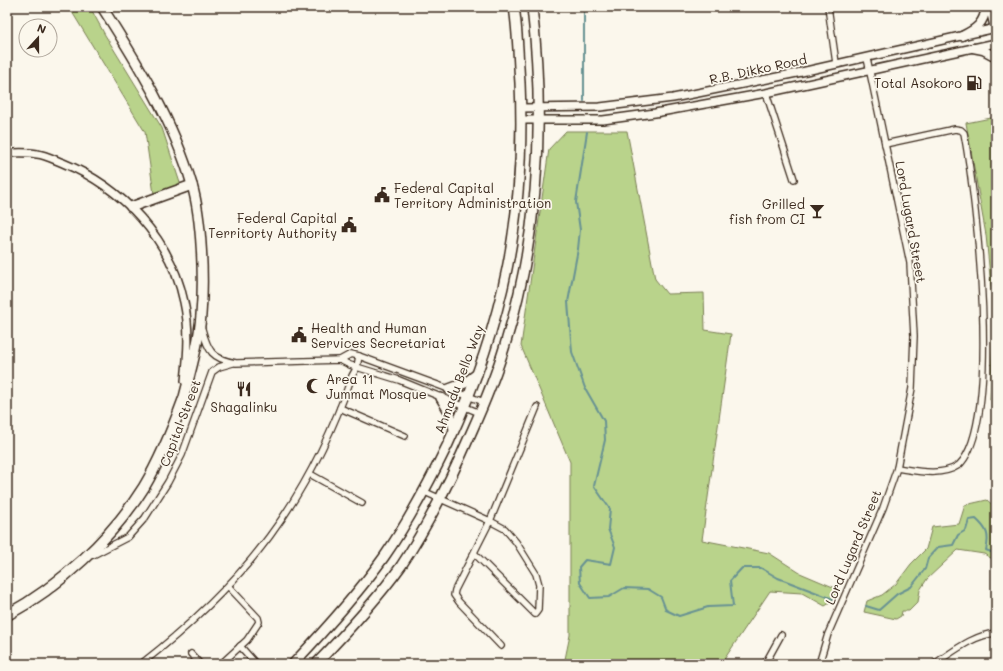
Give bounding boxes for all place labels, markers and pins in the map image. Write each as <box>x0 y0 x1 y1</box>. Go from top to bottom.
place label: Total Asokoro <box>874 74 962 91</box>
fuel station icon: Total Asokoro <box>965 74 983 92</box>
place label: Federal Capital Territory Administration <box>394 179 551 211</box>
public building icon: Federal Capital Territory Administration <box>373 186 391 204</box>
place label: Grilled fish from CI <box>729 195 805 227</box>
bar icon: Grilled fish from CI <box>808 202 826 220</box>
place label: Federal Capital Territorty Authority <box>208 209 337 241</box>
public building icon: Federal Capital Territorty Authority <box>340 216 358 234</box>
place label: Health and Human Services Secretariat <box>311 319 446 351</box>
public building icon: Health and Human Services Secretariat <box>290 326 308 344</box>
place label: Area 11 Jummat Mosque <box>326 370 427 402</box>
mosque icon: Area 11 Jummat Mosque <box>305 377 323 395</box>
restaurant icon: Shagalinku <box>235 380 253 398</box>
place label: Shagalinku <box>211 398 277 415</box>

